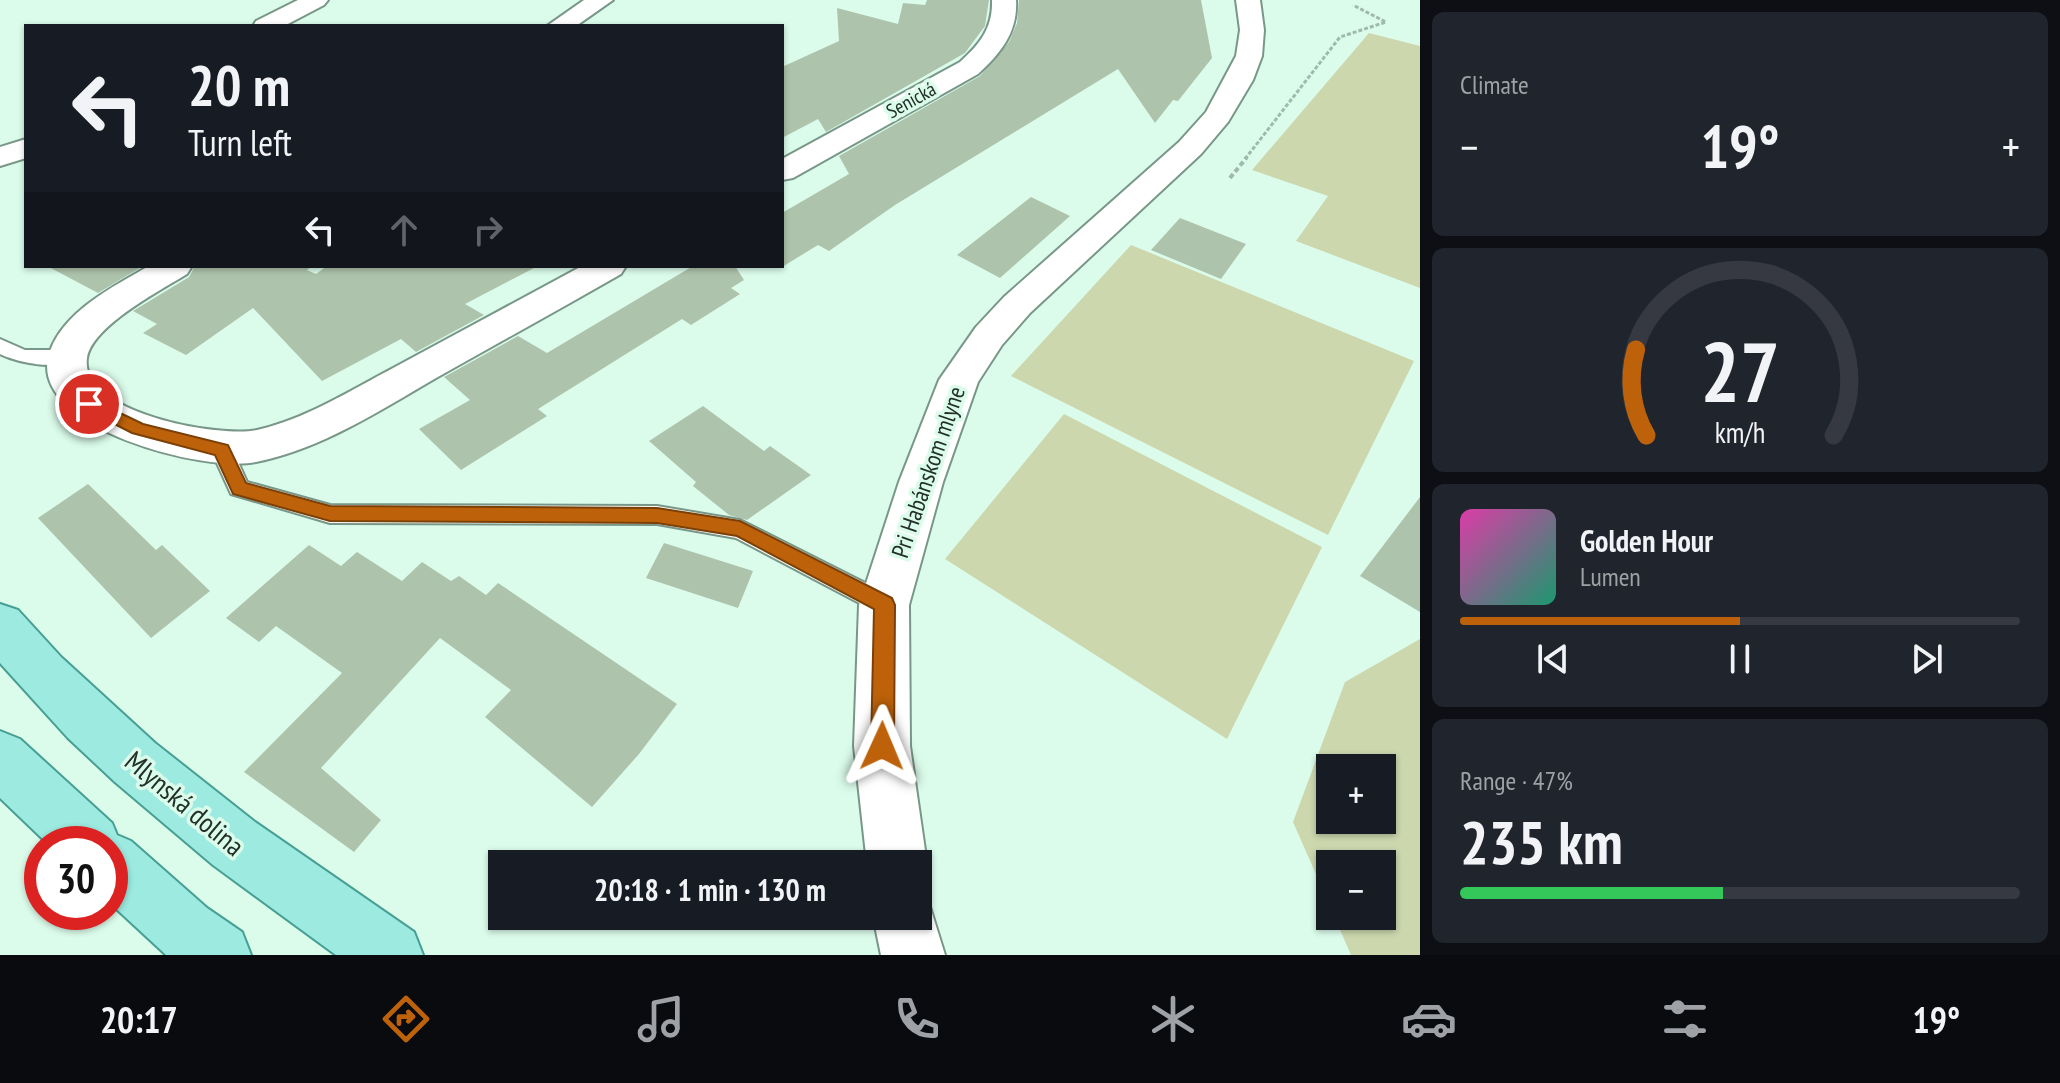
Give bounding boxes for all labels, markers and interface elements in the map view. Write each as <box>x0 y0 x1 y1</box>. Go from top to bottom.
text: 20 m <box>188 49 290 121</box>
icon: left <box>56 56 160 160</box>
text: Climate <box>1460 68 1529 101</box>
street label: Senická <box>882 76 940 124</box>
text: 19° <box>1700 107 1780 185</box>
text: − <box>1460 118 1478 175</box>
text: + <box>2002 118 2020 175</box>
text: Turn left <box>188 119 292 166</box>
icon: left <box>298 208 342 252</box>
icon: ahead <box>382 208 426 252</box>
icon: right <box>466 208 510 252</box>
text: 27 <box>1700 316 1780 424</box>
pin <box>55 370 123 438</box>
icon: arrive <box>67 382 111 426</box>
street label: Pri Habánskom mlyne <box>884 382 972 562</box>
text: km/h <box>1715 414 1765 451</box>
text: Golden Hour <box>1580 521 1713 560</box>
text: Lumen <box>1580 560 1641 593</box>
icon: previous <box>1531 637 1575 681</box>
icon: pause <box>1718 637 1762 681</box>
icon: next <box>1905 637 1949 681</box>
position arrow <box>840 704 924 788</box>
street label: Mlynská dolina <box>118 742 252 864</box>
map controls <box>1316 754 1396 930</box>
button: + <box>1316 754 1396 834</box>
text: Range · 47% <box>1460 764 1573 797</box>
text: 235 km <box>1460 803 1623 881</box>
speed limit sign: 30 <box>24 826 128 930</box>
button: − <box>1316 850 1396 930</box>
text: 20:18 · 1 min · 130 m <box>594 870 826 909</box>
icon: directions <box>378 991 434 1047</box>
icon: music <box>633 991 689 1047</box>
icon: phone <box>889 991 945 1047</box>
icon: climate <box>1145 991 1201 1047</box>
icon: car <box>1401 991 1457 1047</box>
icon: filters <box>1657 991 1713 1047</box>
text: 20:17 <box>100 996 178 1043</box>
text: 19° <box>1912 996 1960 1043</box>

